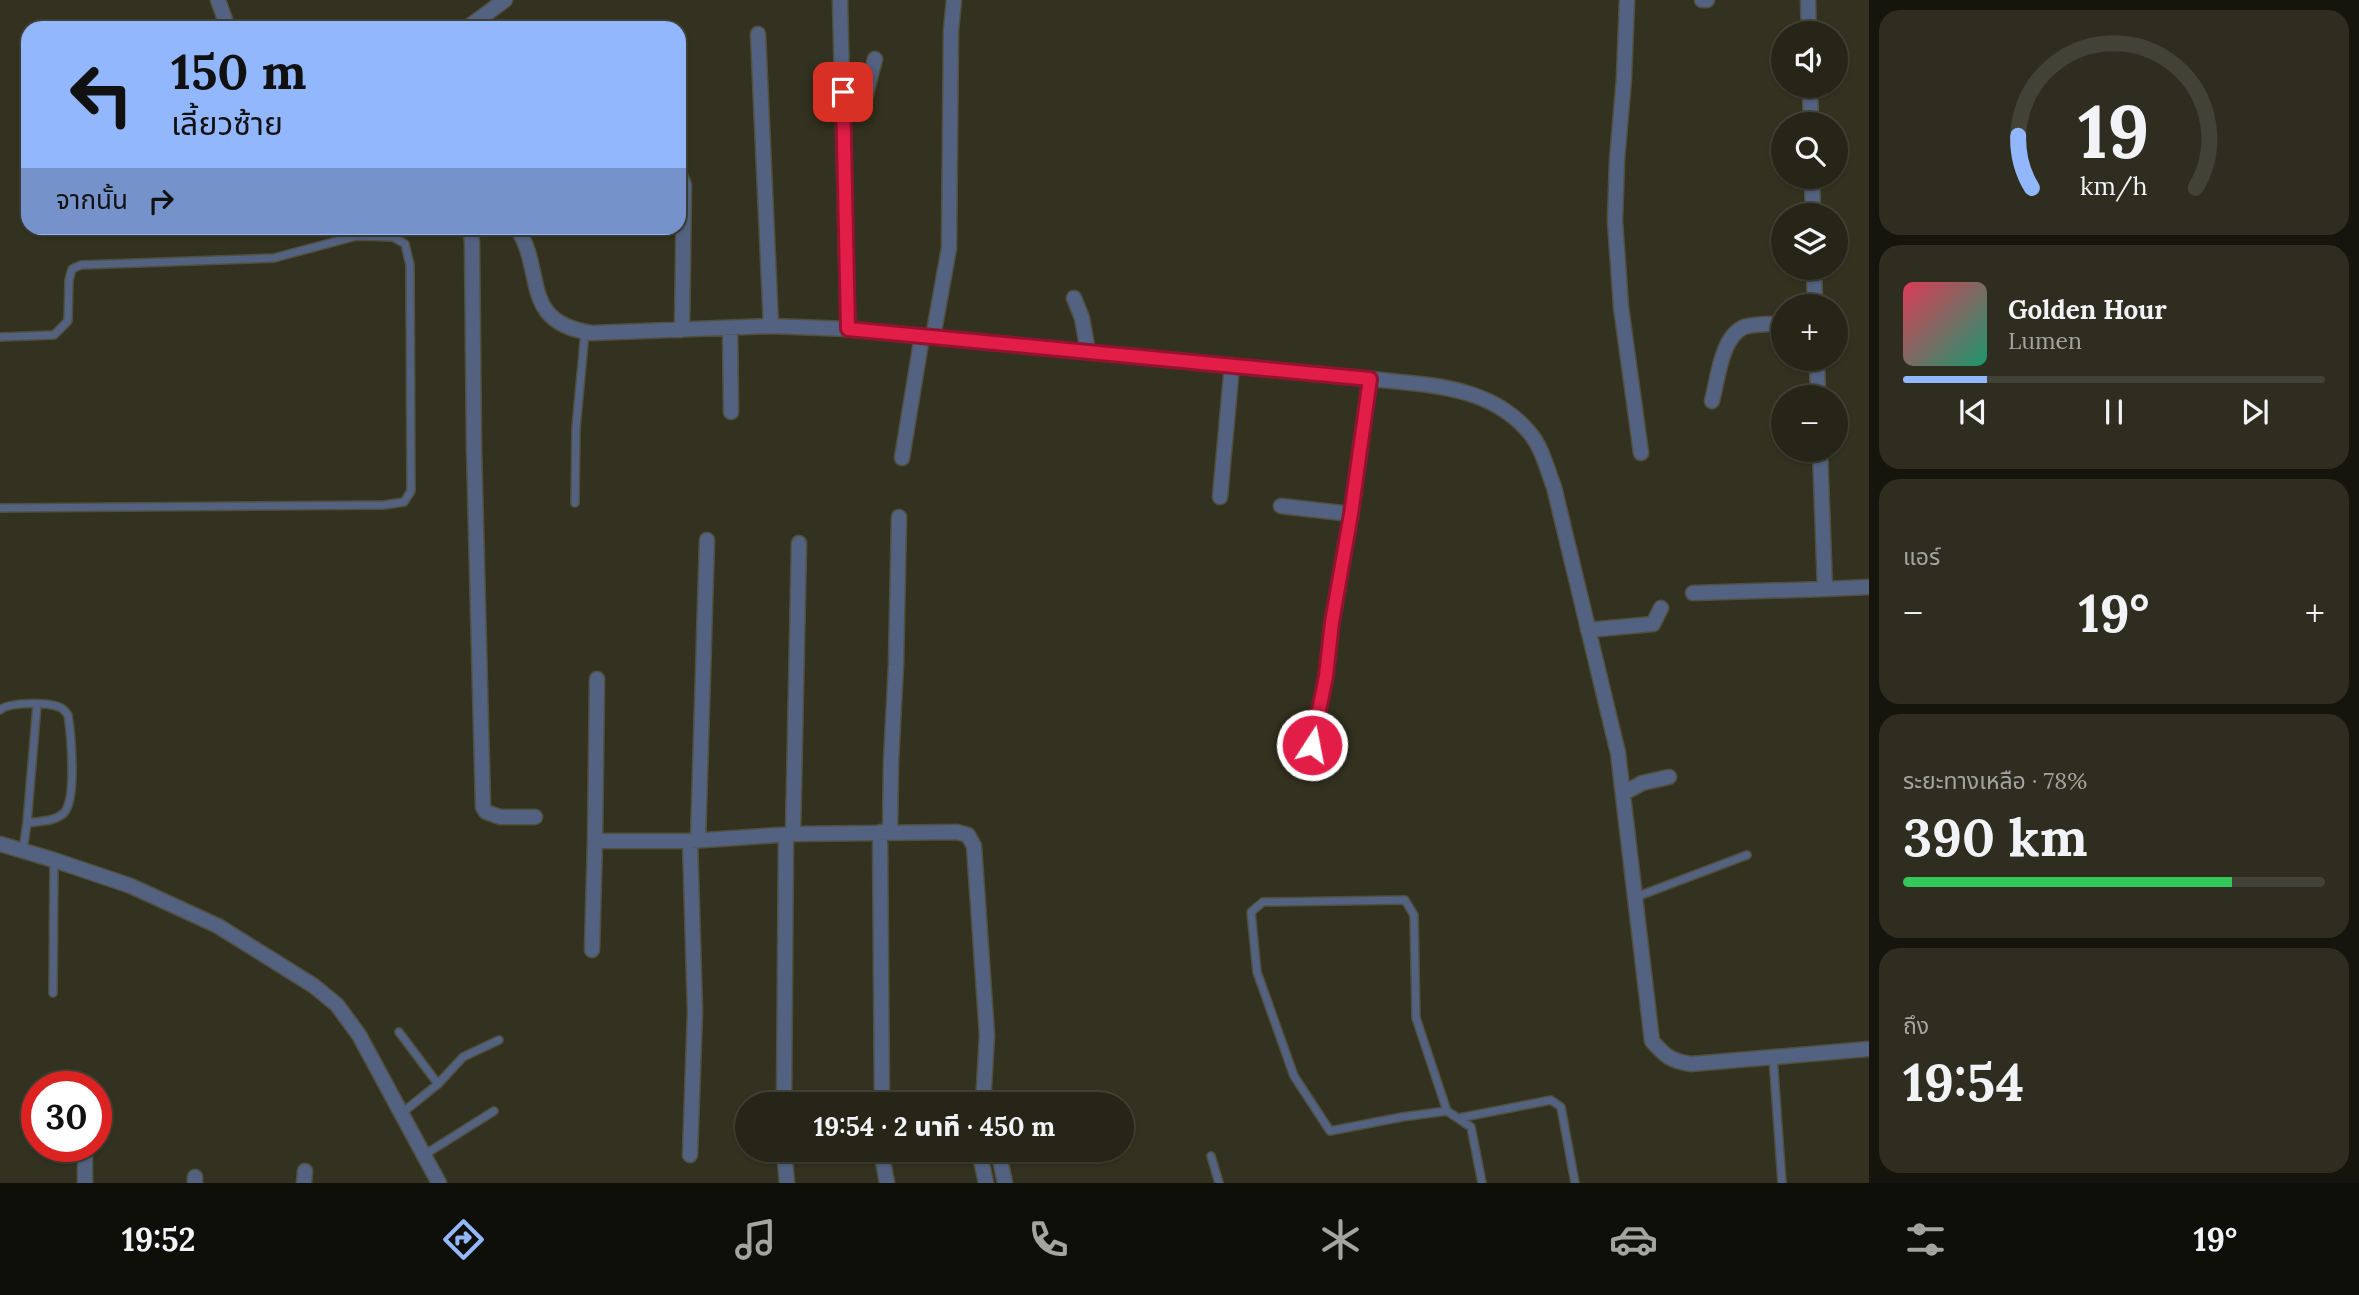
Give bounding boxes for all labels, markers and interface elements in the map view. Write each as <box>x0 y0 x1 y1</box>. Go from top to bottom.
map controls <box>1771 21 1848 462</box>
button: sound <box>1771 21 1848 98</box>
text: 150 m <box>171 40 307 102</box>
icon: left <box>56 49 147 140</box>
pin <box>813 62 873 122</box>
icon: arrive <box>824 73 862 111</box>
text: 19 <box>2078 86 2150 179</box>
text: เลี้ยวซ้าย <box>171 103 283 144</box>
button: search <box>1771 112 1848 189</box>
text: km/h <box>2080 170 2148 202</box>
icon: right <box>142 182 180 220</box>
text: จากนั้น <box>56 183 128 216</box>
button: layers <box>1771 203 1848 280</box>
text: Golden Hour <box>2008 293 2167 326</box>
button: + <box>1771 294 1848 371</box>
text: Lumen <box>2008 326 2082 355</box>
button: − <box>1771 385 1848 462</box>
icon: previous <box>1954 393 1992 431</box>
icon: pause <box>2095 393 2133 431</box>
icon: next <box>2236 393 2274 431</box>
text: แอร์ <box>1903 542 1940 571</box>
text: 19° <box>2079 580 2149 646</box>
text: − <box>1903 589 1923 637</box>
text: + <box>2305 589 2325 637</box>
position arrow <box>1275 708 1349 782</box>
text: ระยะทางเหลือ · 78% <box>1903 766 2087 795</box>
text: 390 km <box>1903 804 2088 870</box>
text: ถึง <box>1903 1011 1929 1040</box>
text: 19:54 <box>1903 1049 2024 1115</box>
speed limit sign: 30 <box>21 1071 112 1162</box>
text: 19:54 · 2 นาที · 450 m <box>814 1110 1055 1143</box>
icon: directions <box>439 1215 488 1264</box>
icon: music <box>731 1215 780 1264</box>
icon: phone <box>1024 1215 1073 1264</box>
icon: climate <box>1316 1215 1365 1264</box>
icon: car <box>1609 1215 1658 1264</box>
icon: filters <box>1901 1215 1950 1264</box>
text: 19:52 <box>122 1219 195 1260</box>
text: 19° <box>2194 1219 2237 1260</box>

